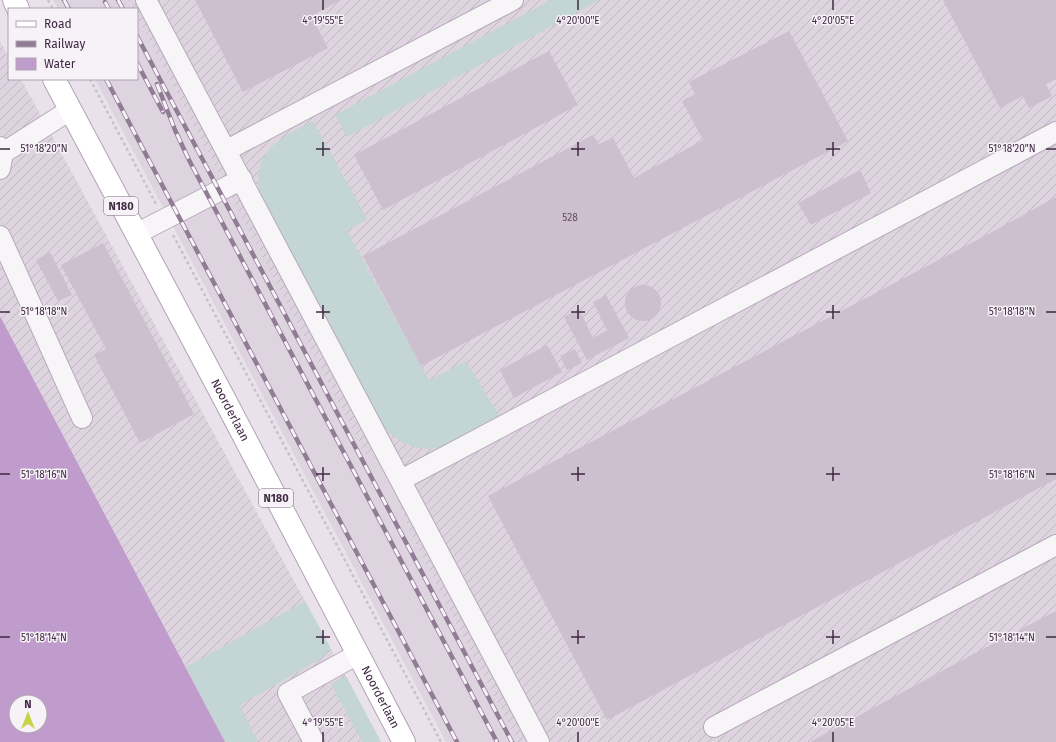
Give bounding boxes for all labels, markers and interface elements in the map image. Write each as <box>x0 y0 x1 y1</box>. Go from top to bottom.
legend <box>8 8 138 80</box>
text: 4°19'55"E <box>302 15 344 27</box>
text: 4°20'00"E <box>556 15 600 27</box>
text: 4°20'05"E <box>812 15 854 27</box>
text: Road <box>44 17 72 31</box>
text: Railway <box>44 37 85 51</box>
text: Water <box>44 57 76 71</box>
text: 51°18'20"N <box>20 143 68 155</box>
text: 51°18'20"N <box>988 143 1036 155</box>
road number: N180 <box>104 197 138 215</box>
house number: 528 <box>562 212 578 224</box>
text: 51°18'18"N <box>21 306 67 318</box>
text: 51°18'18"N <box>989 306 1035 318</box>
street label: Noorderlaan <box>208 377 252 444</box>
text: 51°18'16"N <box>21 469 67 481</box>
text: 51°18'16"N <box>989 469 1035 481</box>
road number: N180 <box>259 489 293 507</box>
text: 51°18'14"N <box>21 632 67 644</box>
text: 51°18'14"N <box>989 632 1035 644</box>
street label: Noorderlaan <box>358 664 403 731</box>
north arrow <box>8 694 48 734</box>
text: N <box>24 698 32 711</box>
text: 4°19'55"E <box>302 717 344 729</box>
text: 4°20'00"E <box>556 717 600 729</box>
text: 4°20'05"E <box>812 717 854 729</box>

